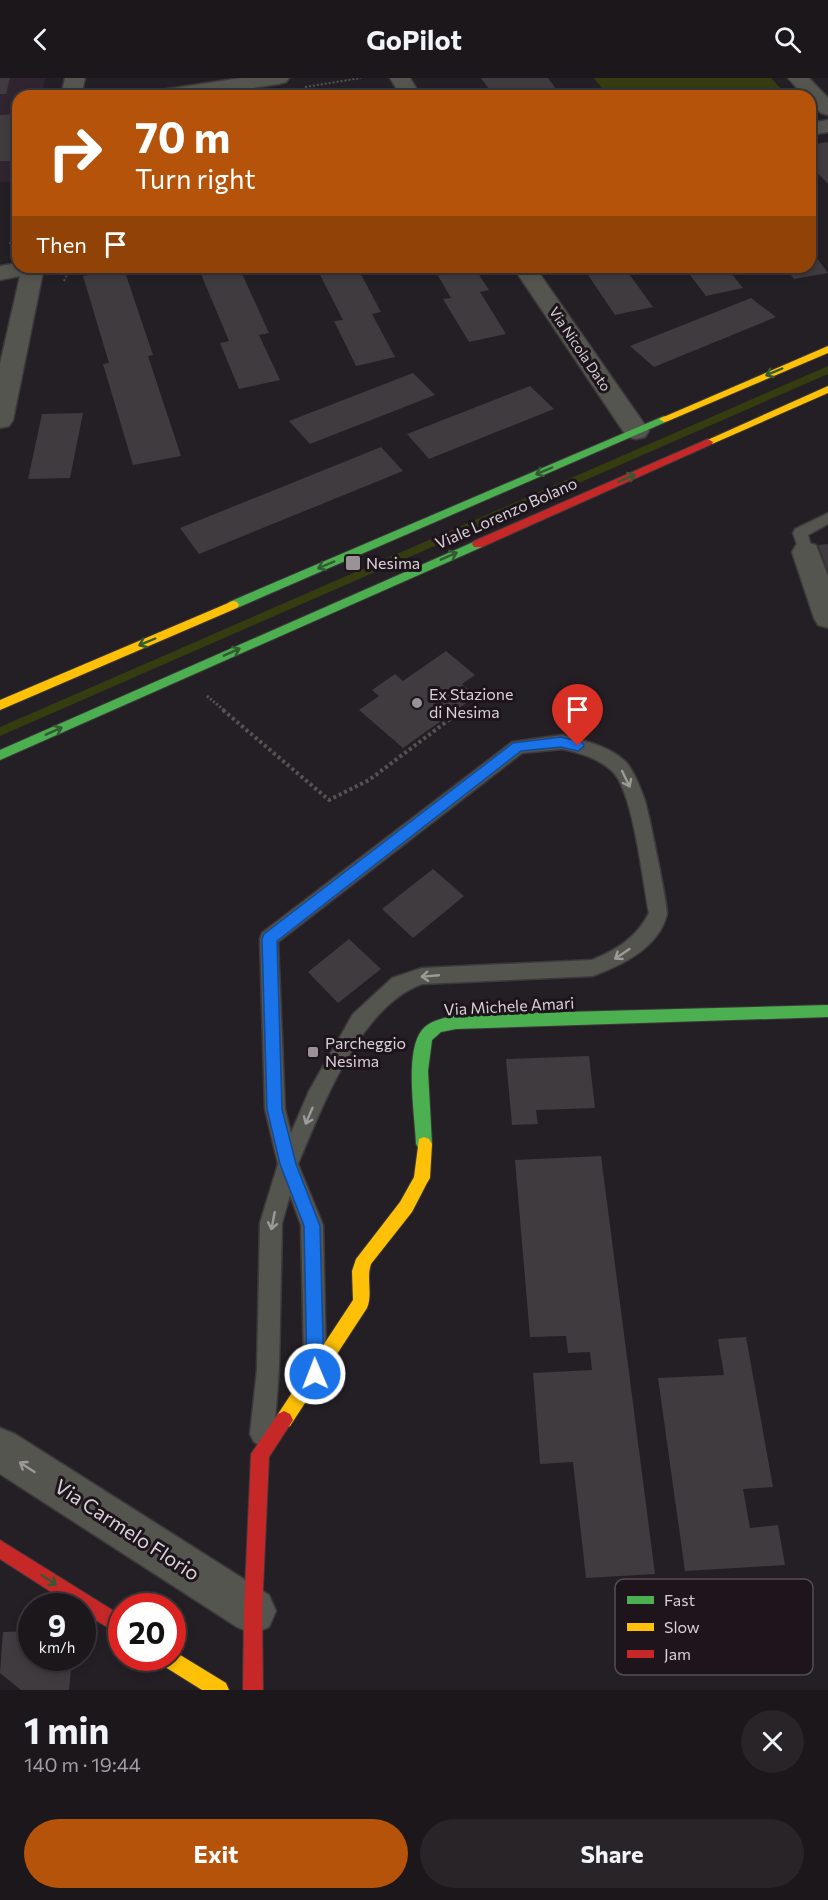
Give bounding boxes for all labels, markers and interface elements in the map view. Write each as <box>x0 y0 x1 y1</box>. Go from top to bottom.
icon: back <box>24 23 57 56</box>
text: GoPilot <box>366 23 462 56</box>
icon: search <box>771 23 804 56</box>
text: 70 m <box>135 110 230 162</box>
icon: right <box>36 114 114 192</box>
text: Turn right <box>135 162 255 195</box>
icon: arrive <box>99 228 132 261</box>
text: Then <box>36 231 87 258</box>
street label: Via Nicola Dato <box>546 303 615 394</box>
one-way arrow <box>766 367 784 378</box>
one-way arrow <box>535 466 554 477</box>
one-way arrow <box>618 471 636 482</box>
street label: Viale Lorenzo Bolano <box>432 473 580 552</box>
one-way arrow <box>439 550 457 562</box>
place label: Nesima <box>366 553 420 572</box>
marker: Nesima <box>344 554 362 572</box>
one-way arrow <box>318 560 336 571</box>
one-way arrow <box>138 637 157 648</box>
one-way arrow <box>222 646 240 657</box>
place label: Ex Stazione di Nesima <box>429 684 513 721</box>
pin <box>552 684 603 746</box>
icon: arrive <box>561 693 594 726</box>
marker: Ex Stazione di Nesima <box>410 696 424 710</box>
one-way arrow <box>44 725 62 736</box>
one-way arrow <box>620 769 632 787</box>
one-way arrow <box>613 948 630 961</box>
one-way arrow <box>421 971 441 982</box>
street label: Via Michele Amari <box>443 993 575 1018</box>
place label: Parcheggio Nesima <box>325 1033 406 1070</box>
marker: Parcheggio Nesima <box>306 1045 320 1059</box>
one-way arrow <box>302 1107 314 1125</box>
one-way arrow <box>267 1210 278 1230</box>
position arrow <box>283 1342 347 1406</box>
one-way arrow <box>19 1460 36 1472</box>
street label: Via Carmelo Florio <box>51 1473 204 1585</box>
one-way arrow <box>40 1574 57 1586</box>
legend <box>615 1579 813 1675</box>
text: Fast <box>664 1590 695 1609</box>
speed limit sign: 20 <box>108 1593 186 1671</box>
text: 9 <box>48 1606 66 1643</box>
text: Slow <box>664 1617 700 1636</box>
text: km/h <box>39 1638 75 1656</box>
text: Jam <box>664 1644 691 1663</box>
text: 1 min <box>24 1707 109 1751</box>
button: close <box>741 1710 804 1773</box>
text: 140 m · 19:44 <box>24 1752 141 1776</box>
button: Exit <box>24 1819 408 1888</box>
button: Share <box>420 1819 804 1888</box>

